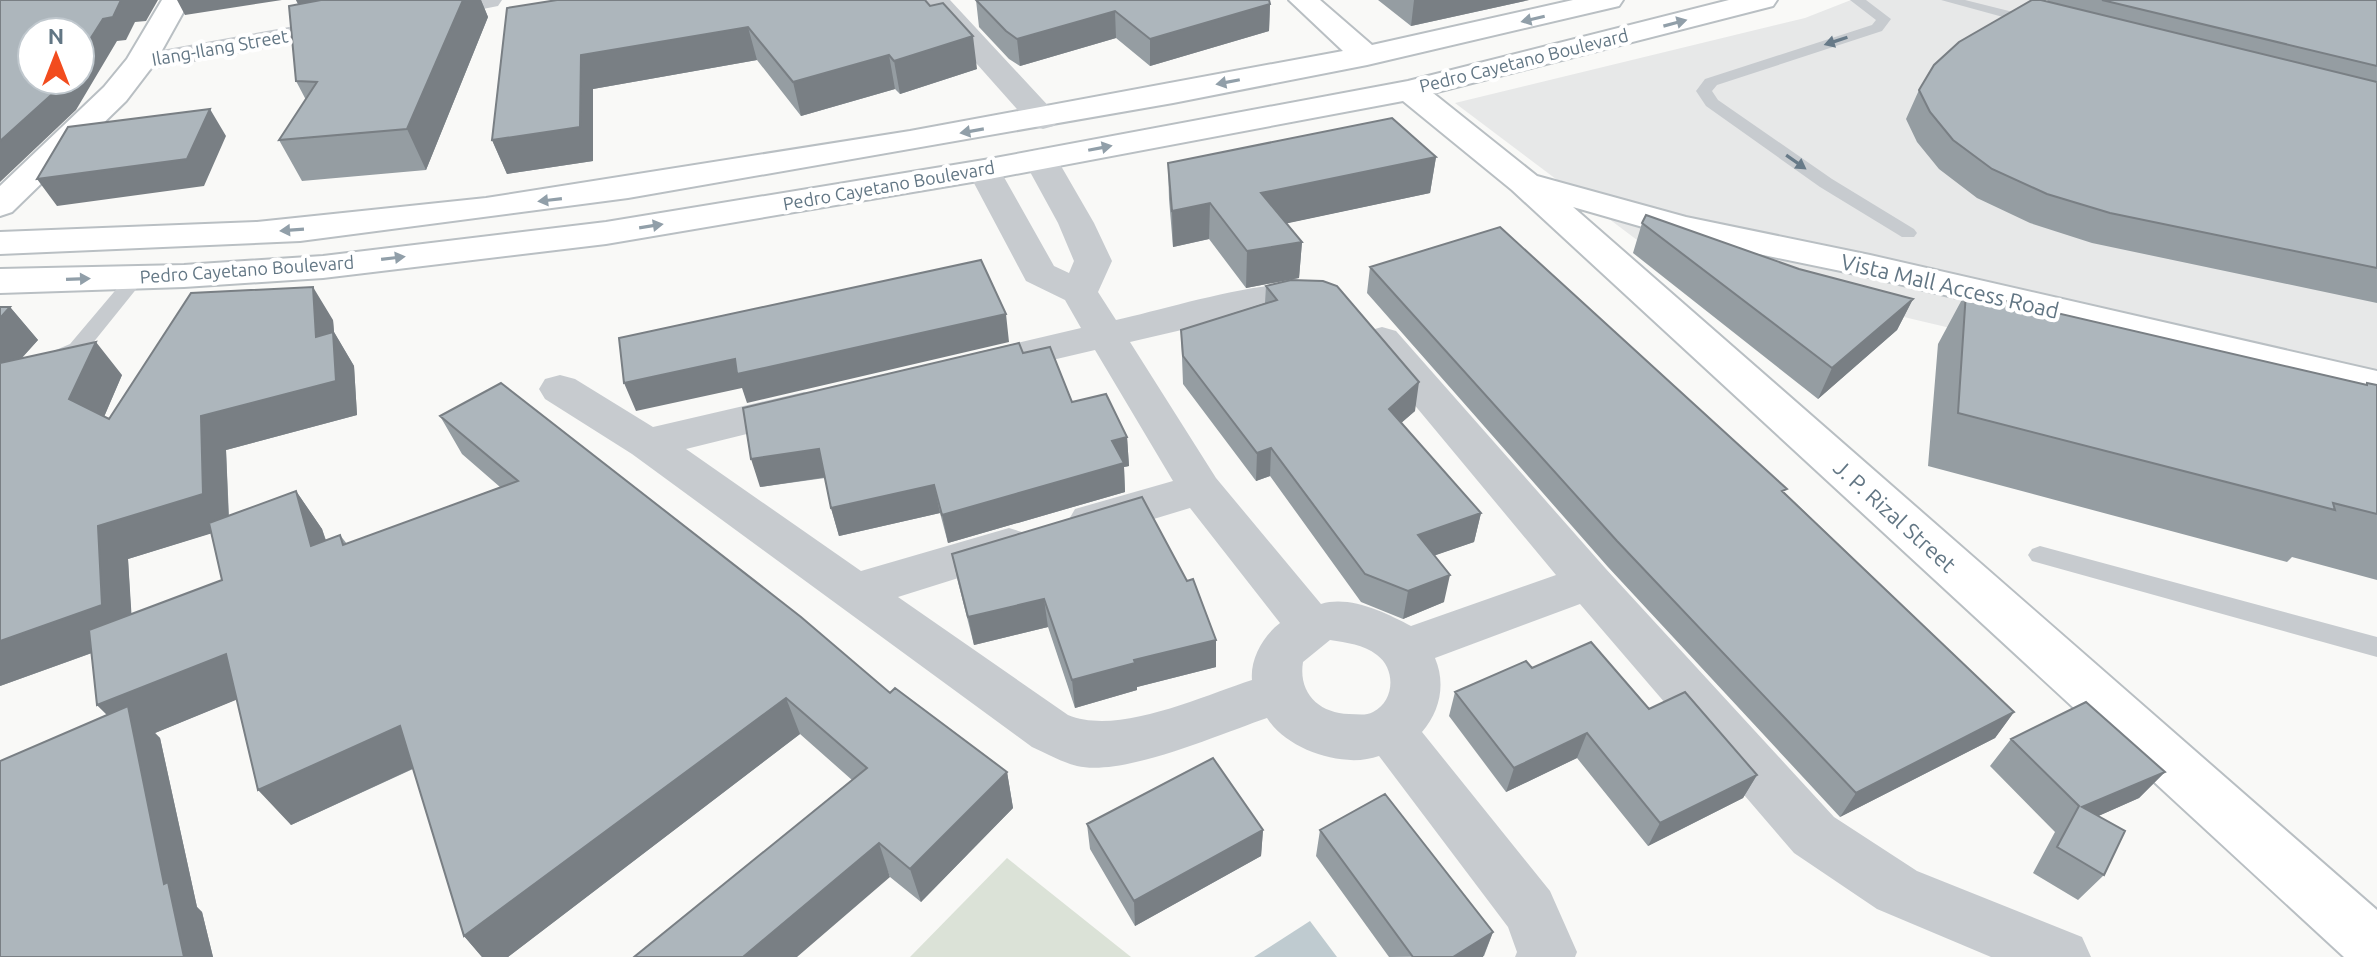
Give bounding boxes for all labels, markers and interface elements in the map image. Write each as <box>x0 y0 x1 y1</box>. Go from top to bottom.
one-way arrow <box>1520 13 1545 25</box>
north arrow <box>16 16 96 96</box>
one-way arrow <box>1663 17 1688 29</box>
text: N <box>48 23 64 48</box>
street label: Pedro Cayetano Boulevard <box>1417 24 1630 96</box>
street label: Ilang-Ilang Street <box>150 25 290 69</box>
one-way arrow <box>1824 36 1848 48</box>
one-way arrow <box>1215 77 1240 89</box>
one-way arrow <box>959 125 984 137</box>
one-way arrow <box>1088 141 1113 153</box>
one-way arrow <box>1786 154 1807 169</box>
street label: Pedro Cayetano Boulevard <box>781 157 996 214</box>
one-way arrow <box>537 194 562 207</box>
one-way arrow <box>639 219 664 231</box>
one-way arrow <box>279 224 304 237</box>
street label: Vista Mall Access Road <box>1839 248 2062 323</box>
street label: Pedro Cayetano Boulevard <box>139 252 355 286</box>
one-way arrow <box>381 252 406 265</box>
one-way arrow <box>66 273 91 286</box>
street label: J. P. Rizal Street <box>1829 454 1962 577</box>

